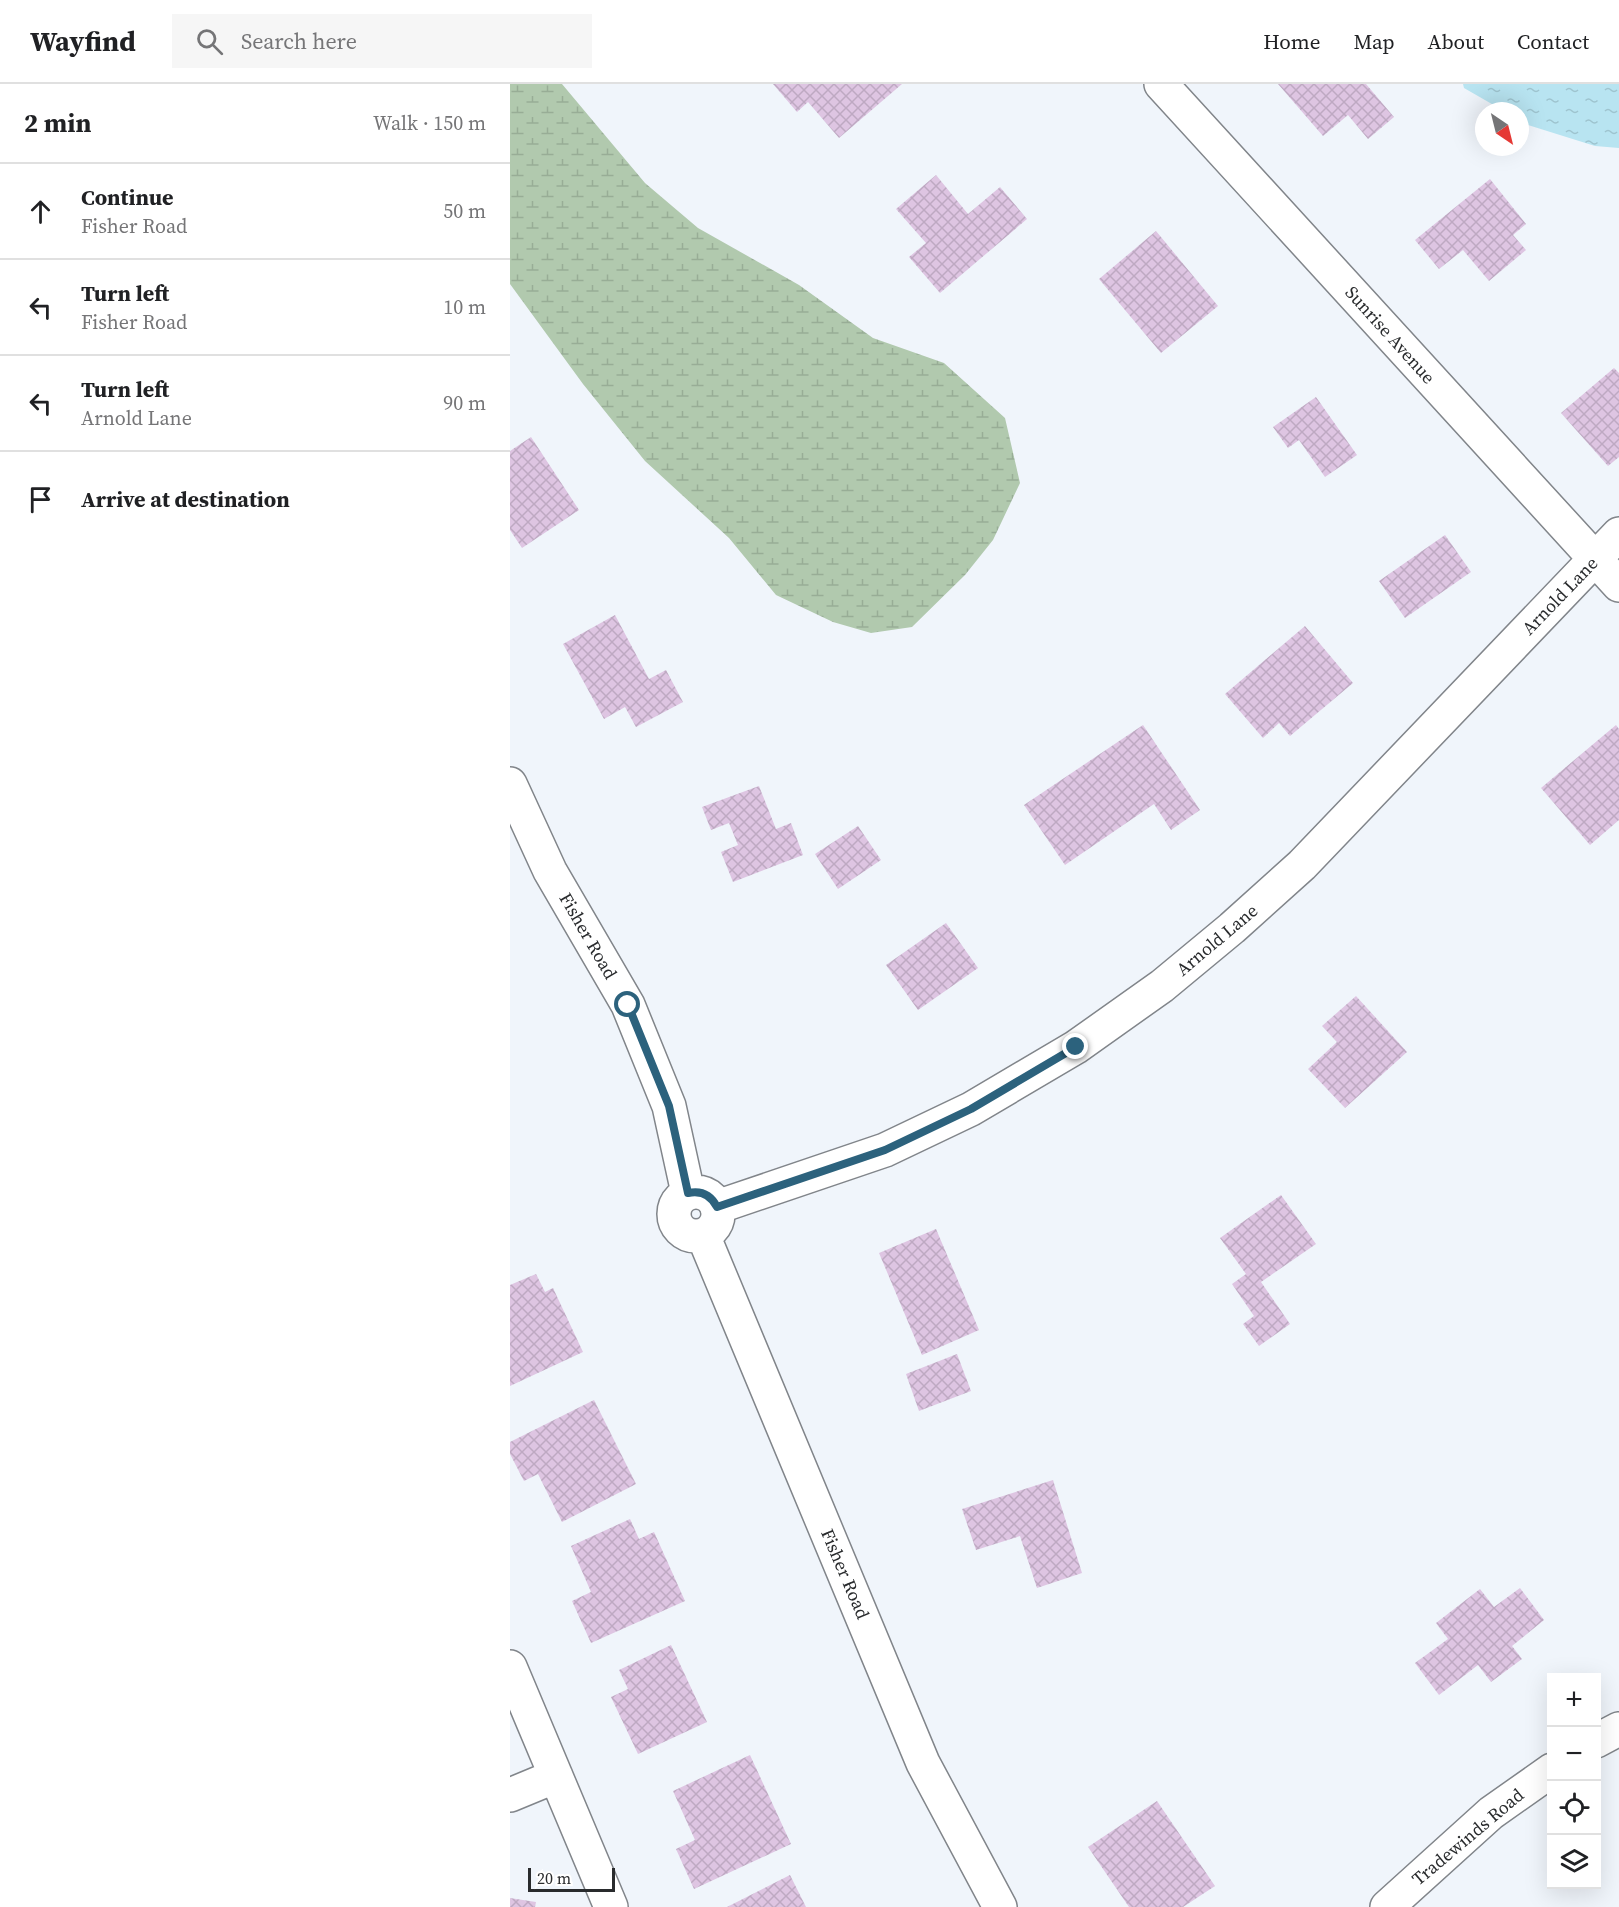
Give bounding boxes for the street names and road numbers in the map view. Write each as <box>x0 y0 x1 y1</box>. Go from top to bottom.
street label: Sunrise Avenue <box>1340 280 1441 389</box>
street label: Arnold Lane <box>1516 551 1603 640</box>
street label: Fisher Road <box>554 888 623 983</box>
street label: Arnold Lane <box>1170 898 1263 981</box>
street label: Fisher Road <box>815 1525 876 1623</box>
street label: Tradewinds Road <box>1406 1782 1529 1891</box>

